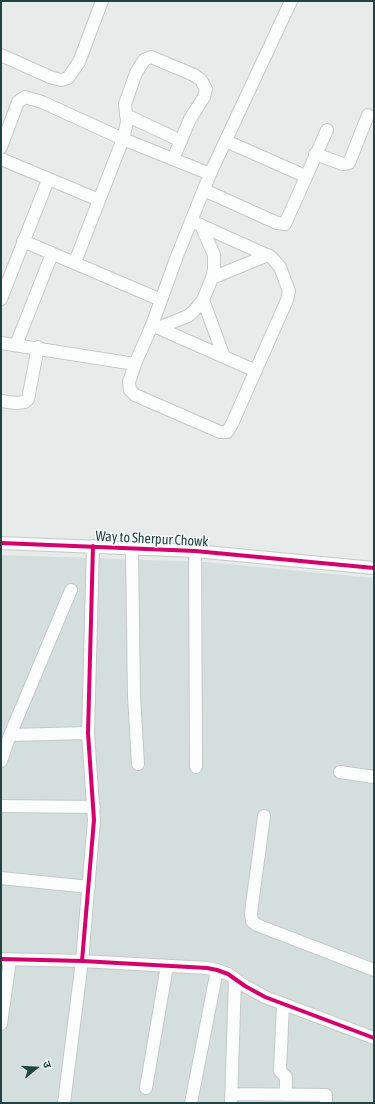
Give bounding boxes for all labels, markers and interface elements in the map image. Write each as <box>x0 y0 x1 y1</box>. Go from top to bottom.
street label: Way to Sherpur Chowk <box>95 528 209 550</box>
north arrow <box>16 1048 56 1088</box>
text: उ <box>41 1059 54 1069</box>

